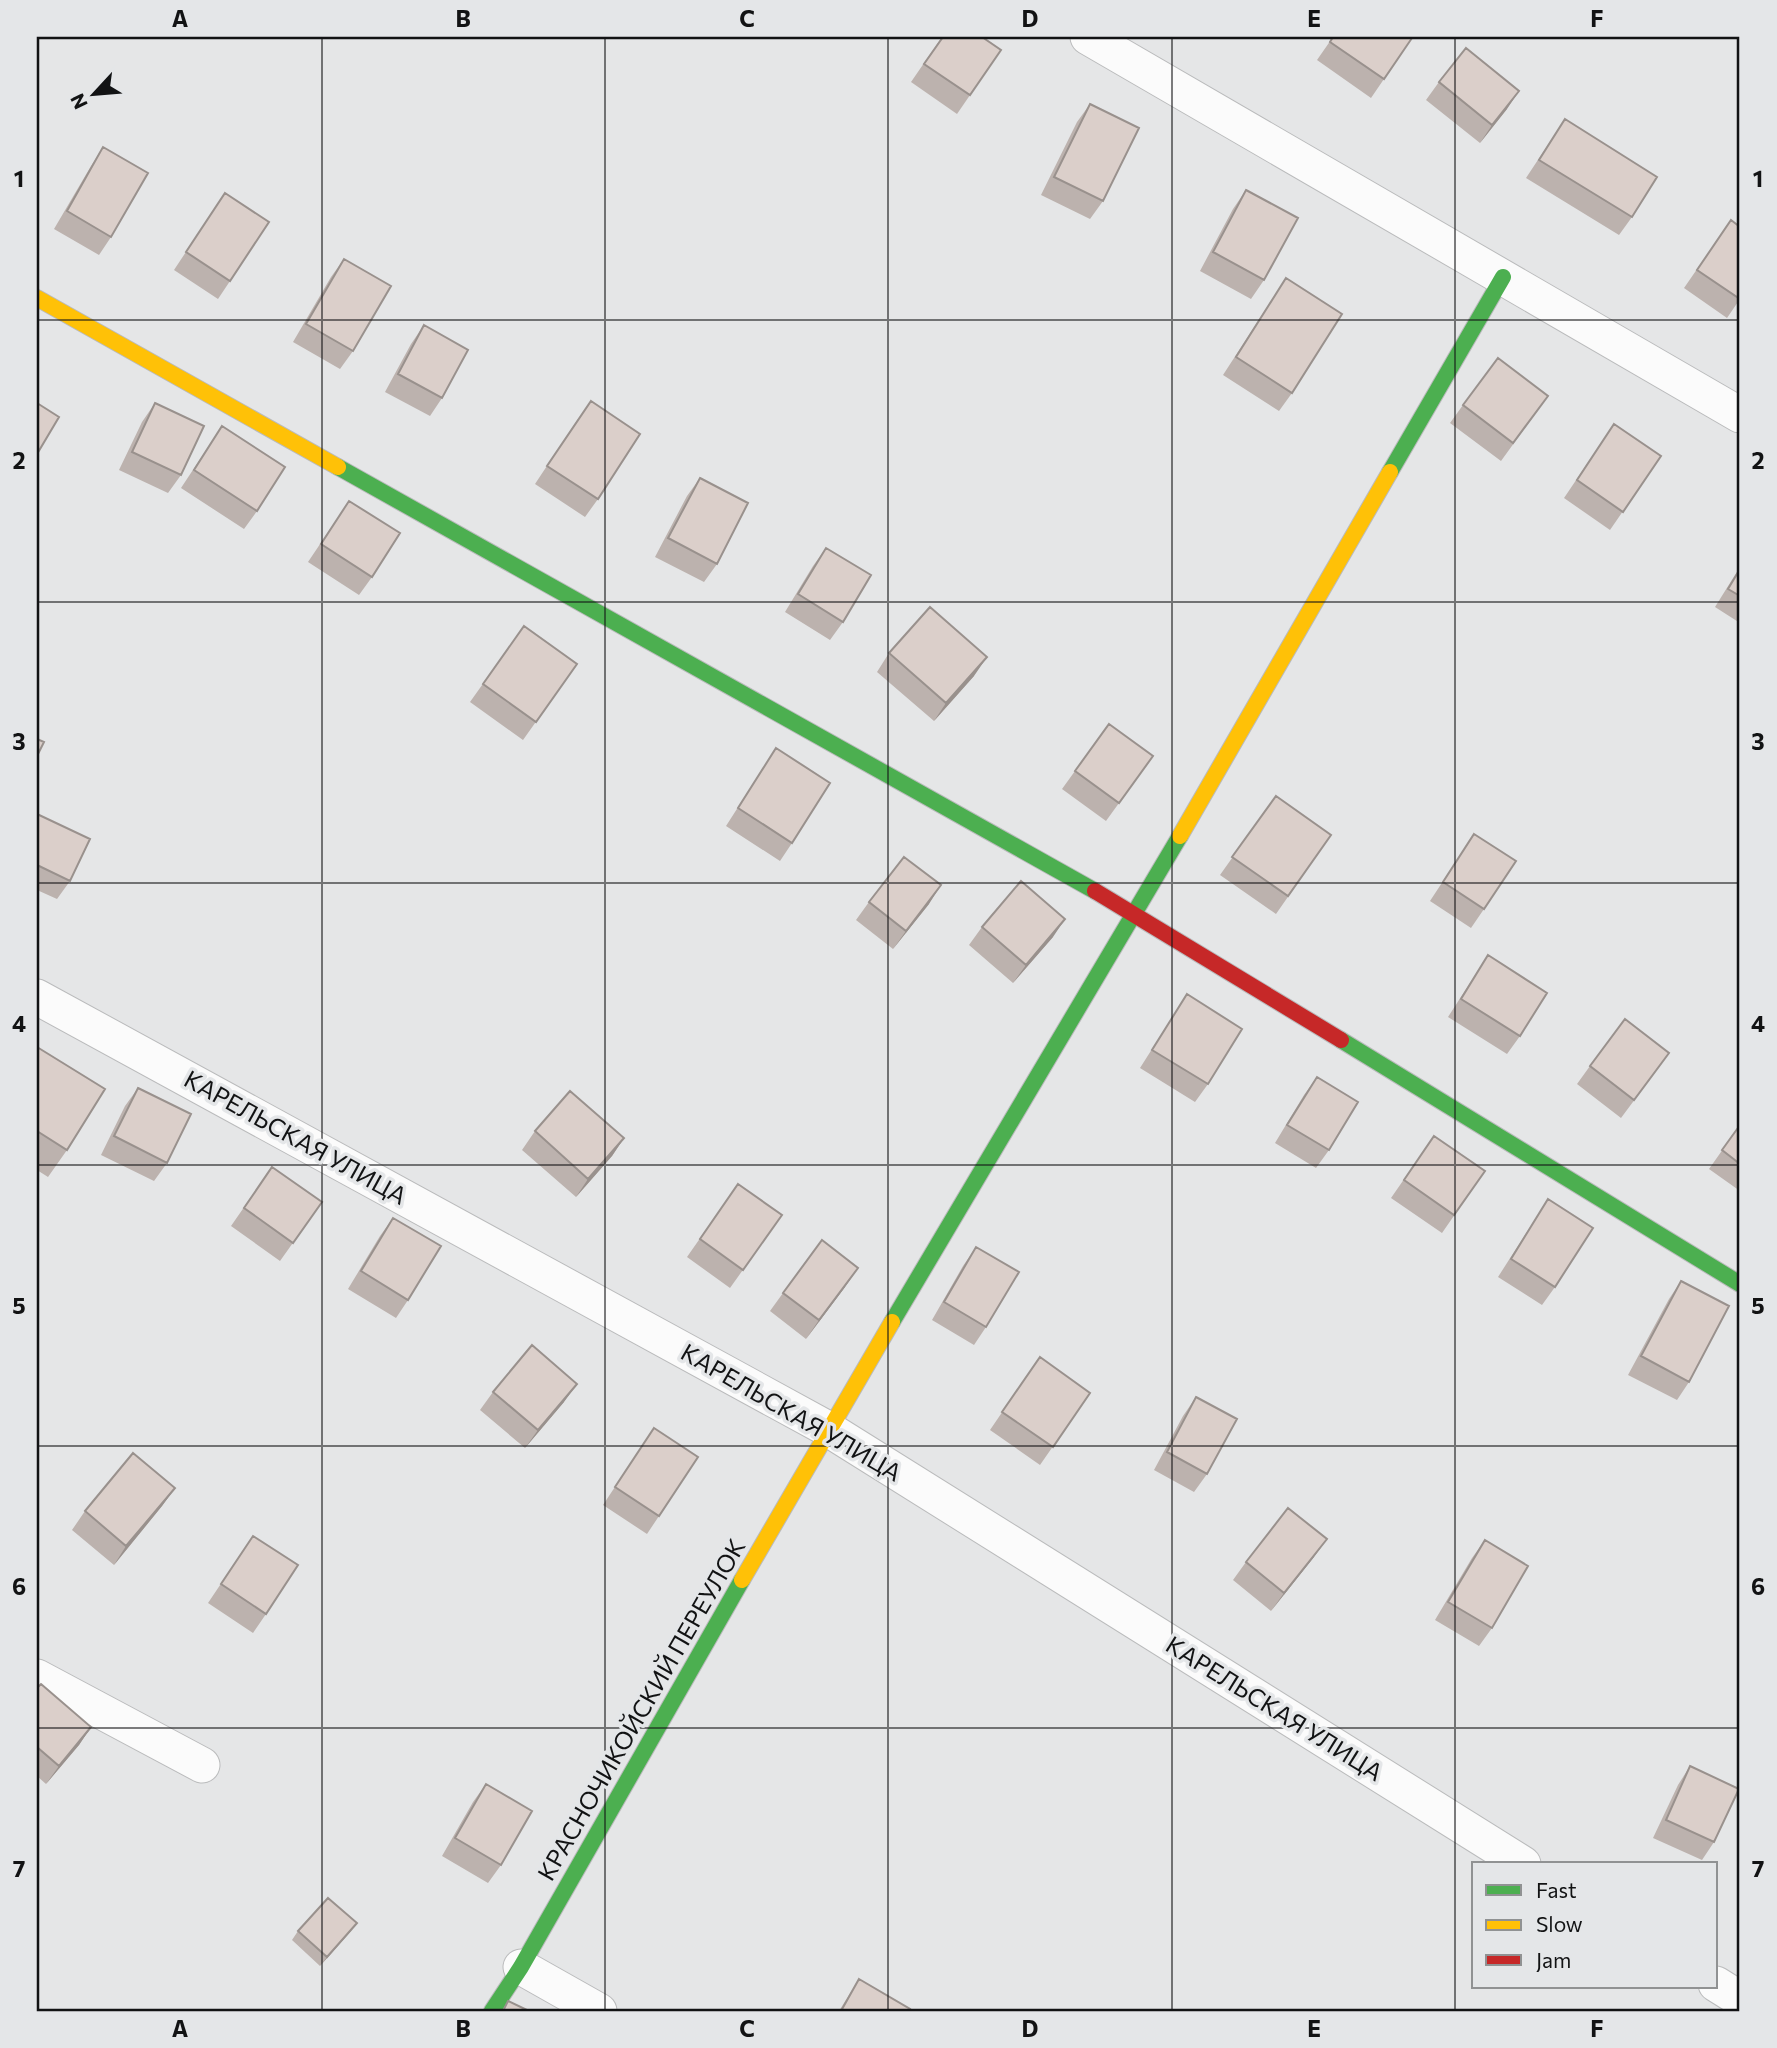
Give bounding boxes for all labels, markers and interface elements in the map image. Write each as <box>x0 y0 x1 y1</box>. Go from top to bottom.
text: A <box>172 4 189 32</box>
text: B <box>455 4 471 32</box>
text: C <box>739 4 755 32</box>
text: D <box>1022 4 1039 32</box>
text: E <box>1307 4 1321 32</box>
text: F <box>1590 4 1604 32</box>
north arrow <box>60 60 130 130</box>
text: N <box>65 90 92 113</box>
text: 1 <box>14 164 24 192</box>
text: 1 <box>1753 164 1763 192</box>
text: 2 <box>12 446 26 474</box>
text: 2 <box>1751 446 1765 474</box>
text: 3 <box>12 727 26 755</box>
text: 3 <box>1751 727 1765 755</box>
text: 4 <box>12 1009 26 1037</box>
text: 4 <box>1751 1009 1765 1037</box>
street label: КАРЕЛЬСКАЯ УЛИЦА <box>179 1063 412 1210</box>
text: 5 <box>12 1291 26 1319</box>
text: 5 <box>1751 1291 1765 1319</box>
street label: КАРЕЛЬСКАЯ УЛИЦА <box>676 1337 907 1487</box>
street label: КРАСНОЧИКОЙСКИЙ ПЕРЕУЛОК <box>531 1533 751 1885</box>
text: 6 <box>12 1572 26 1600</box>
text: 6 <box>1751 1572 1765 1600</box>
street label: КАРЕЛЬСКАЯ УЛИЦА <box>1161 1629 1388 1786</box>
text: 7 <box>13 1854 25 1882</box>
text: 7 <box>1752 1854 1764 1882</box>
legend <box>1472 1862 1718 1988</box>
text: Fast <box>1536 1877 1577 1902</box>
text: Slow <box>1536 1911 1583 1936</box>
text: Jam <box>1536 1947 1571 1972</box>
text: A <box>172 2014 189 2042</box>
text: B <box>455 2014 471 2042</box>
text: C <box>739 2014 755 2042</box>
text: D <box>1022 2014 1039 2042</box>
text: E <box>1307 2014 1321 2042</box>
text: F <box>1590 2014 1604 2042</box>

